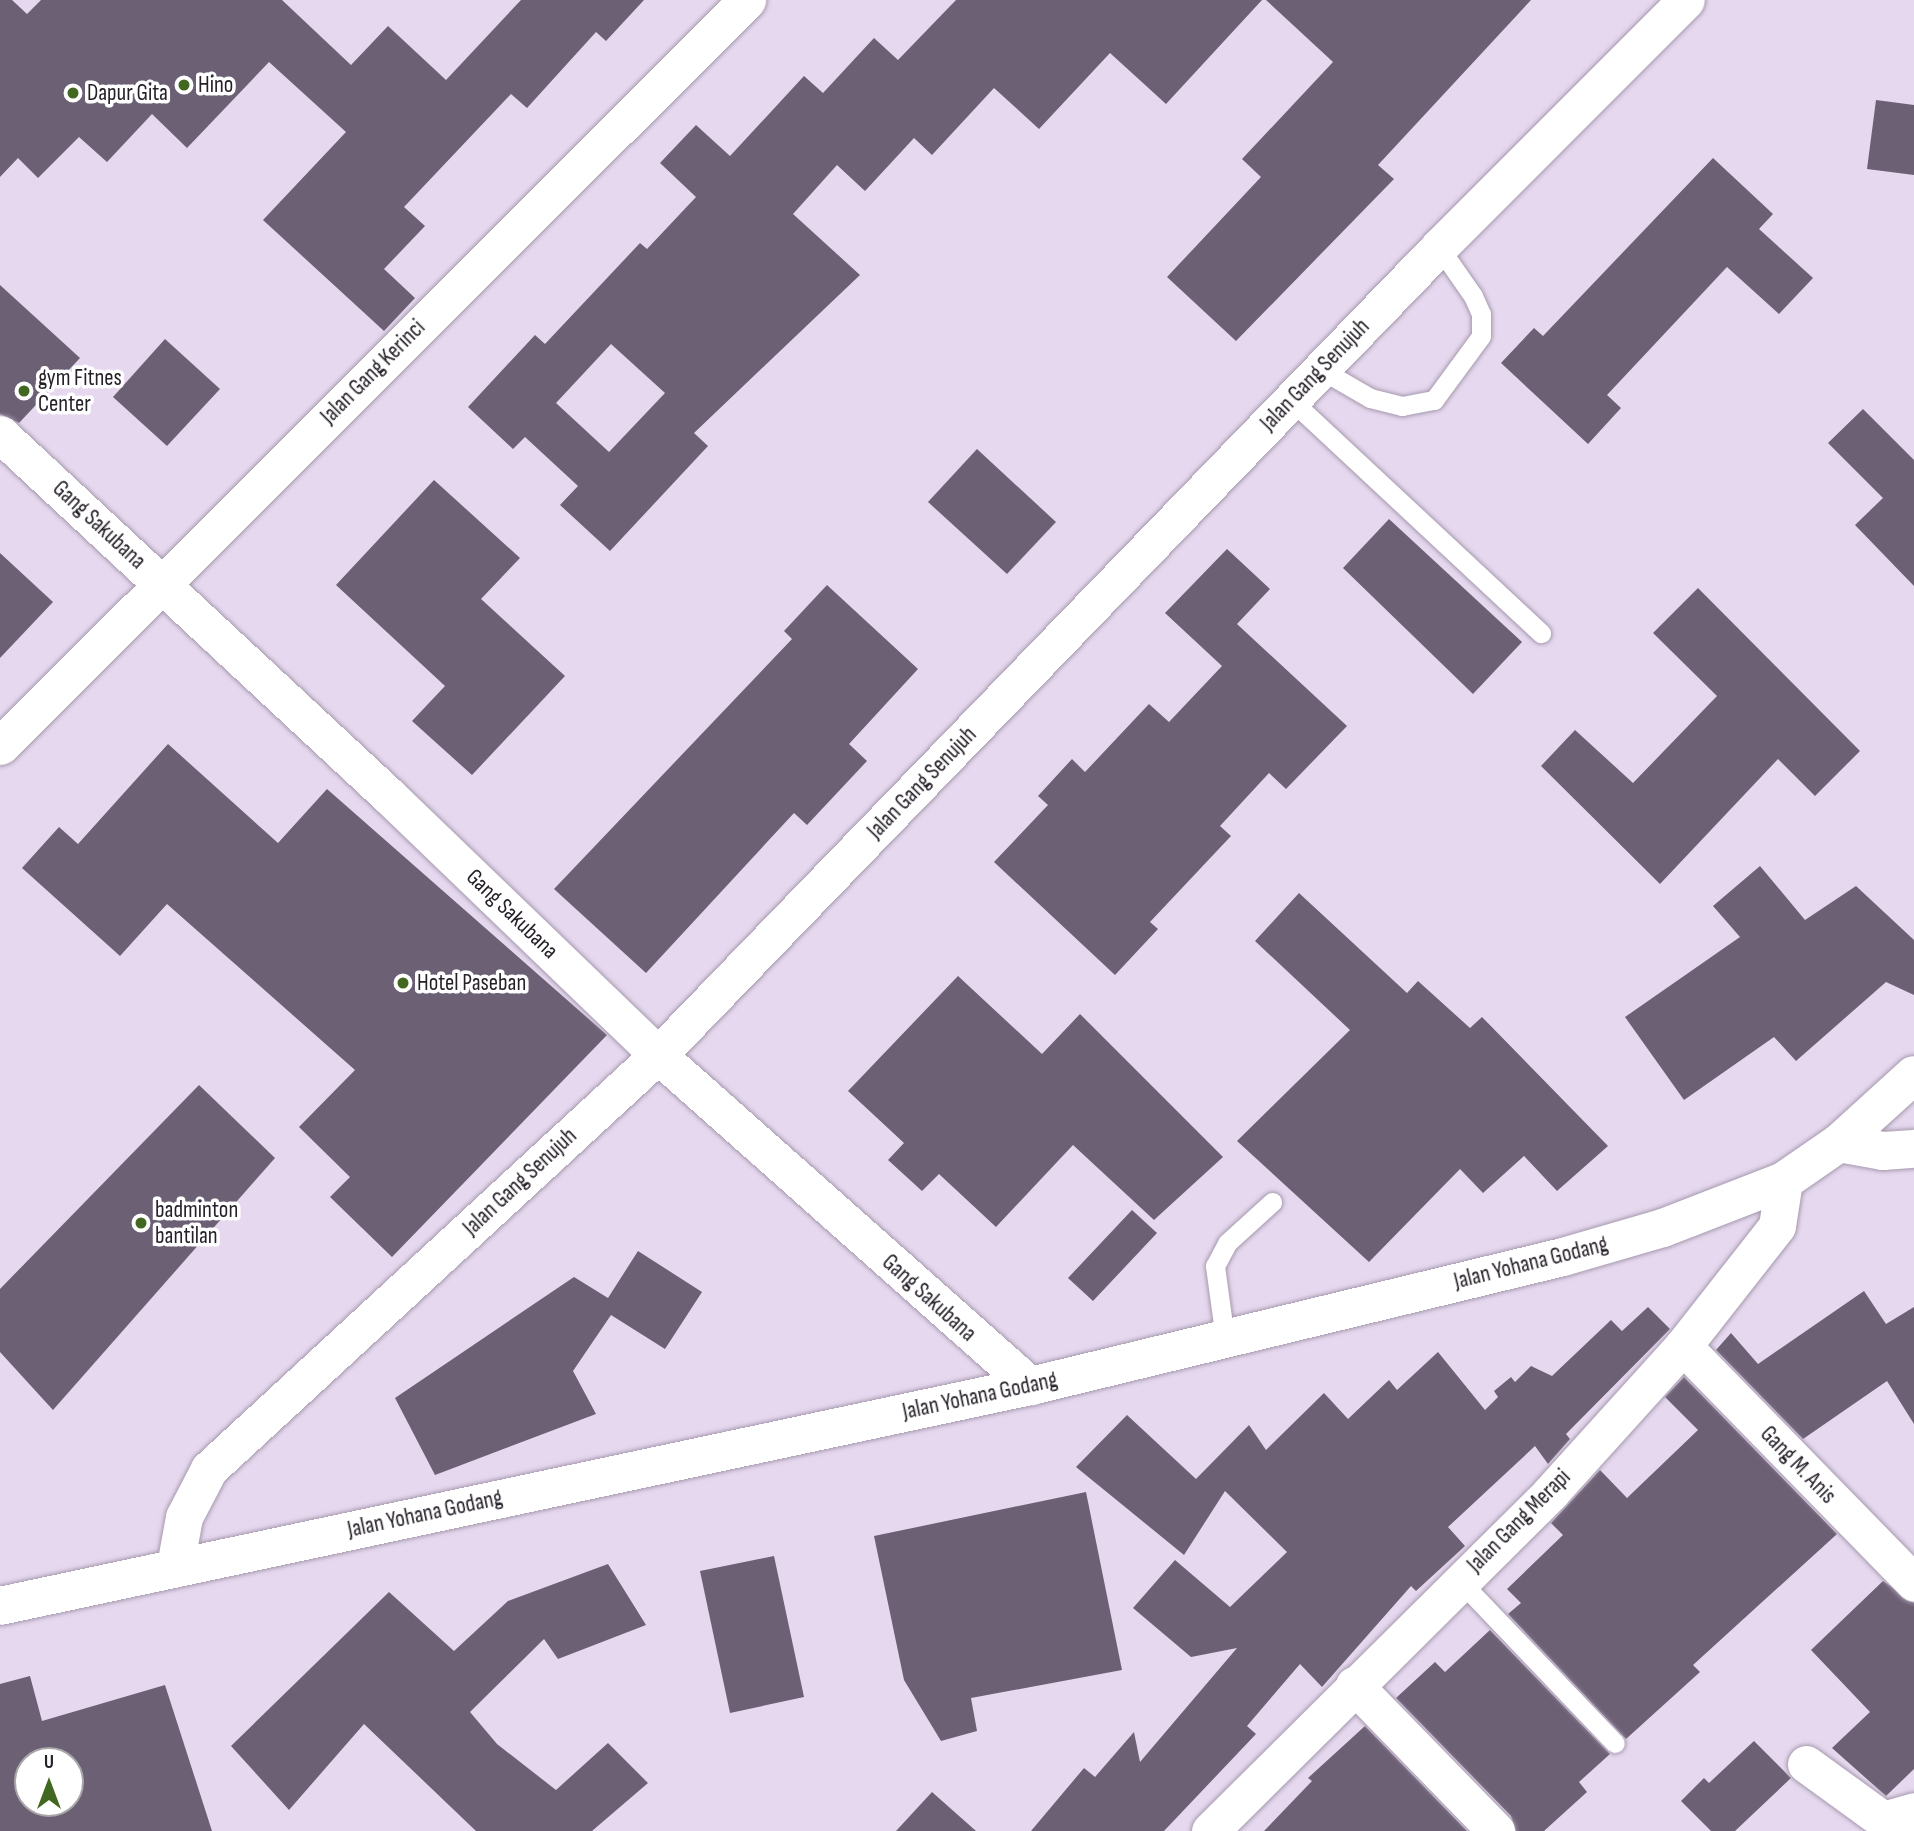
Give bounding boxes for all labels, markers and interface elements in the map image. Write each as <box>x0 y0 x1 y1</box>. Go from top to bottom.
place label: Hino <box>198 71 233 99</box>
marker: Hino <box>176 77 192 93</box>
place label: Dapur Gita <box>87 79 168 107</box>
marker: Dapur Gita <box>65 85 81 101</box>
street label: Jalan Gang Senujuh <box>1255 313 1375 437</box>
street label: Jalan Gang Kerinci <box>315 314 431 430</box>
place label: gym Fitnes Center <box>38 364 122 418</box>
marker: gym Fitnes Center <box>16 383 32 399</box>
street label: Gang Sakubana <box>47 475 151 575</box>
street label: Jalan Gang Senujuh <box>862 721 982 845</box>
street label: Gang Sakubana <box>460 863 564 965</box>
place label: Hotel Paseban <box>417 969 526 997</box>
marker: Hotel Paseban <box>395 975 411 991</box>
street label: Jalan Gang Senujuh <box>457 1122 583 1242</box>
place label: badminton bantilan <box>155 1196 238 1250</box>
marker: badminton bantilan <box>133 1215 149 1231</box>
street label: Jalan Yohana Godang <box>1451 1231 1611 1295</box>
street label: Gang Sakubana <box>876 1249 982 1347</box>
street label: Jalan Yohana Godang <box>900 1366 1060 1426</box>
street label: Gang M. Anis <box>1754 1420 1842 1510</box>
street label: Jalan Gang Merapi <box>1462 1464 1576 1578</box>
street label: Jalan Yohana Godang <box>345 1484 505 1544</box>
north arrow <box>14 1747 84 1817</box>
text: U <box>44 1751 54 1774</box>

